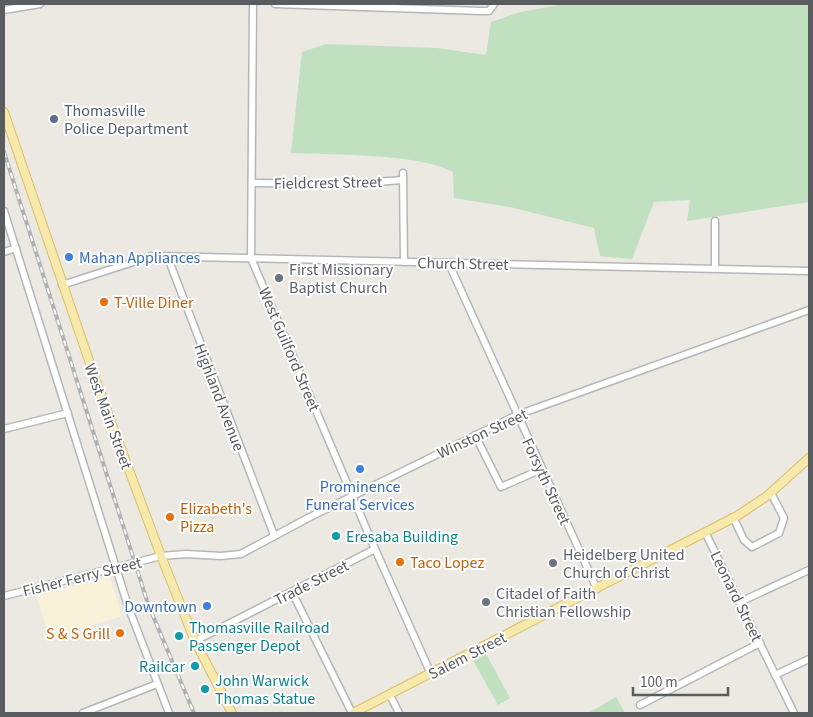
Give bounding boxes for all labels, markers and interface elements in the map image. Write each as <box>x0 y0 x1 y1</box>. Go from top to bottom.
place label: Thomasville Police Department <box>64 100 189 140</box>
marker: Thomasville Police Department <box>48 113 60 125</box>
street label: Fieldcrest Street <box>274 171 383 195</box>
place label: Mahan Appliances <box>79 247 201 269</box>
marker: Mahan Appliances <box>63 251 75 263</box>
street label: Church Street <box>417 252 509 276</box>
place label: First Missionary Baptist Church <box>289 259 394 299</box>
marker: First Missionary Baptist Church <box>273 272 285 284</box>
street label: West Guilford Street <box>253 284 325 415</box>
place label: T-Ville Diner <box>114 292 194 314</box>
marker: T-Ville Diner <box>98 296 110 308</box>
street label: Highland Avenue <box>188 340 250 454</box>
street label: West Main Street <box>79 360 138 473</box>
street label: Winston Street <box>434 403 532 464</box>
street label: Forsyth Street <box>516 434 576 529</box>
marker: Prominence Funeral Services <box>354 463 366 475</box>
place label: Prominence Funeral Services <box>306 476 415 516</box>
place label: Elizabeth's Pizza <box>180 498 252 538</box>
marker: Elizabeth's Pizza <box>164 511 176 523</box>
place label: Eresaba Building <box>346 526 458 548</box>
marker: Eresaba Building <box>330 530 342 542</box>
place label: Heidelberg United Church of Christ <box>563 544 685 584</box>
street label: Leonard Street <box>705 547 768 646</box>
street label: Fisher Ferry Street <box>20 551 145 602</box>
place label: Taco Lopez <box>410 552 484 574</box>
street label: Trade Street <box>270 554 353 611</box>
marker: Taco Lopez <box>394 556 406 568</box>
marker: Heidelberg United Church of Christ <box>547 557 559 569</box>
place label: Citadel of Faith Christian Fellowship <box>496 583 631 623</box>
place label: Downtown <box>124 596 197 618</box>
marker: Citadel of Faith Christian Fellowship <box>480 596 492 608</box>
marker: Downtown <box>201 600 213 612</box>
place label: Thomasville Railroad Passenger Depot <box>189 617 330 657</box>
place label: S & S Grill <box>46 623 110 645</box>
street label: Salem Street <box>425 626 511 685</box>
marker: S & S Grill <box>114 627 126 639</box>
marker: Thomasville Railroad Passenger Depot <box>173 630 185 642</box>
place label: Railcar <box>139 656 185 678</box>
marker: Railcar <box>189 660 201 672</box>
scale bar <box>633 664 728 696</box>
place label: John Warwick Thomas Statue <box>215 670 315 710</box>
text: 100 m <box>640 672 678 693</box>
marker: John Warwick Thomas Statue <box>199 683 211 695</box>

